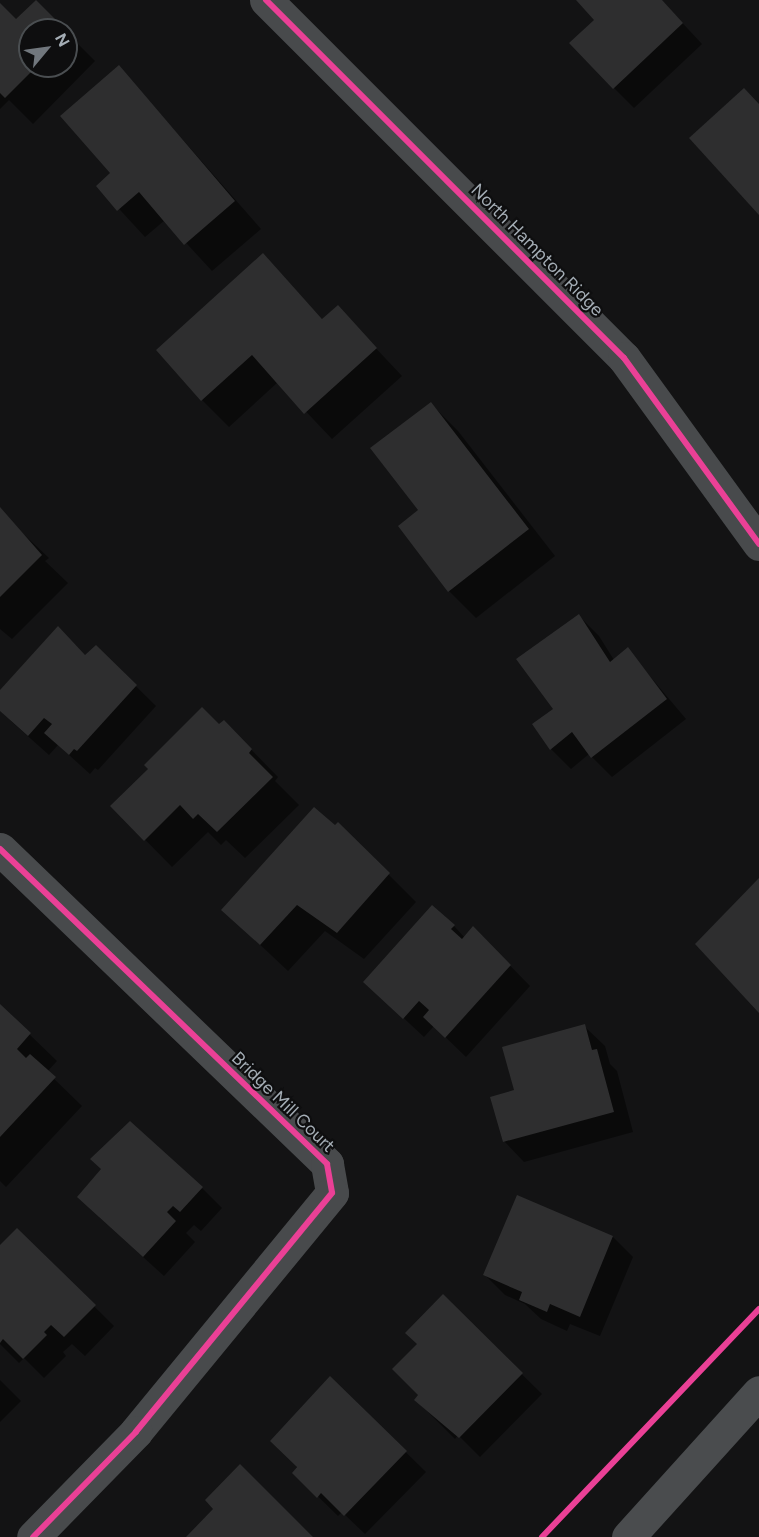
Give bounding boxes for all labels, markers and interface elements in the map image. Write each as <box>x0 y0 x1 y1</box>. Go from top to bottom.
north arrow <box>18 18 78 78</box>
text: N <box>51 30 74 50</box>
street label: North Hampton Ridge <box>466 179 608 321</box>
street label: Bridge Mill Court <box>227 1047 339 1157</box>

